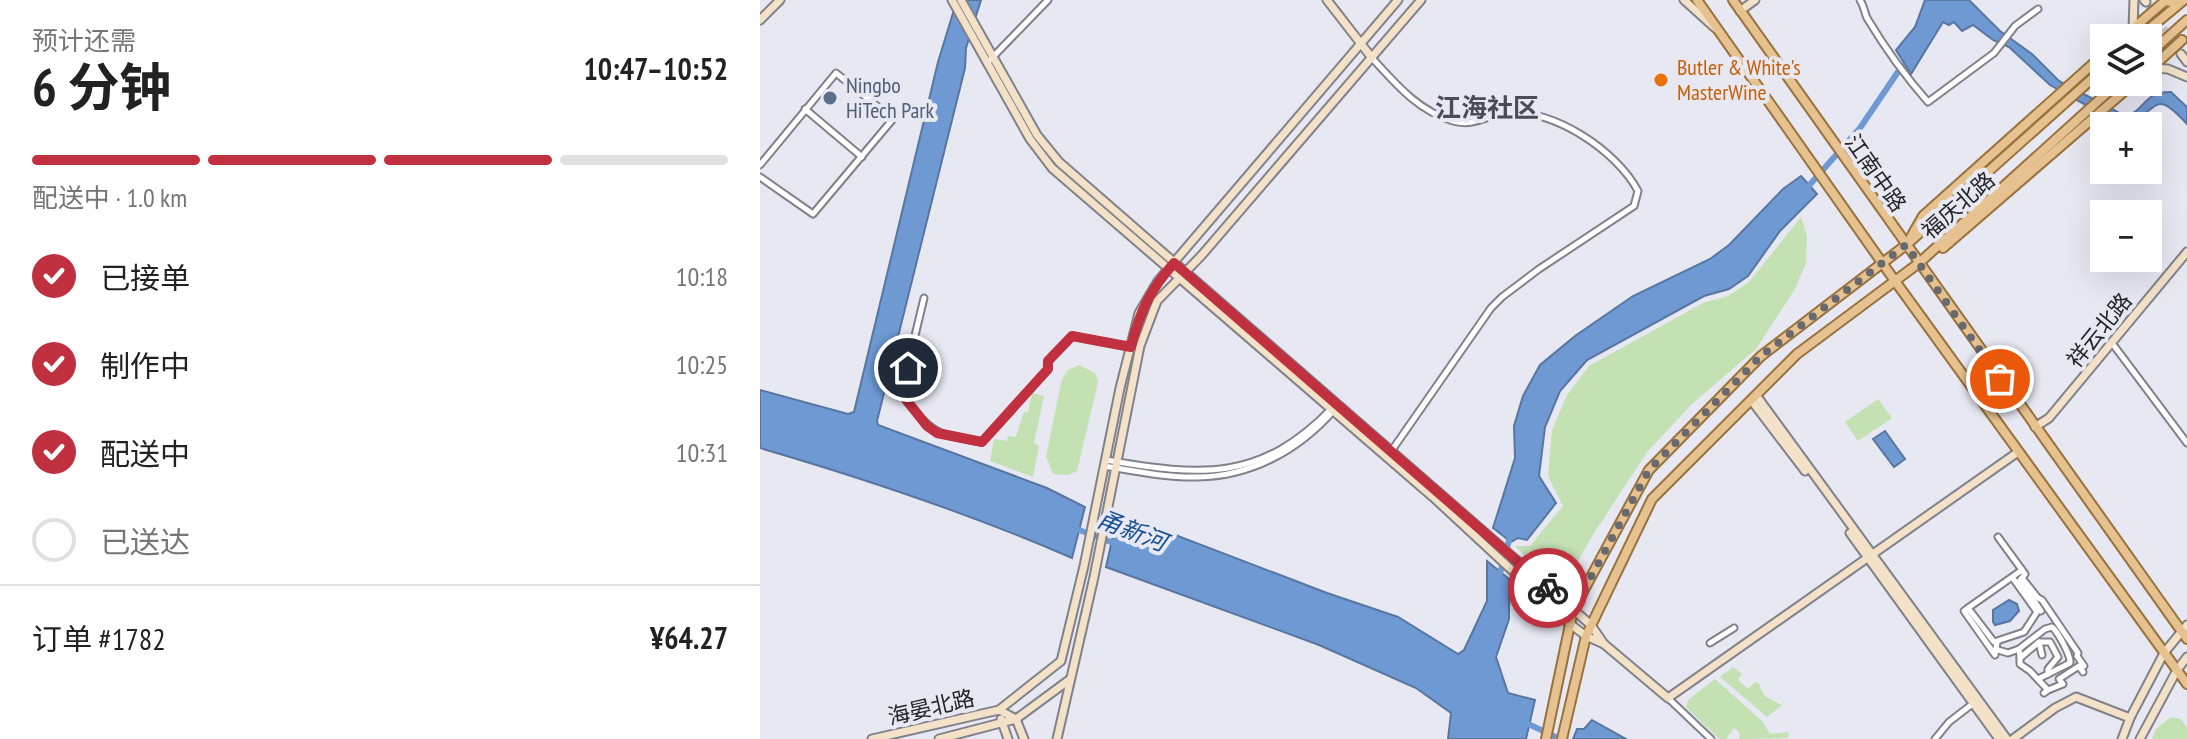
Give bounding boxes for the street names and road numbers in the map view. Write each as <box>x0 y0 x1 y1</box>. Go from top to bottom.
street label: 江南中路 <box>1839 129 1913 217</box>
street label: 福庆北路 <box>1916 166 2000 244</box>
street label: 祥云北路 <box>2060 287 2138 373</box>
street label: 海晏北路 <box>885 683 977 731</box>

